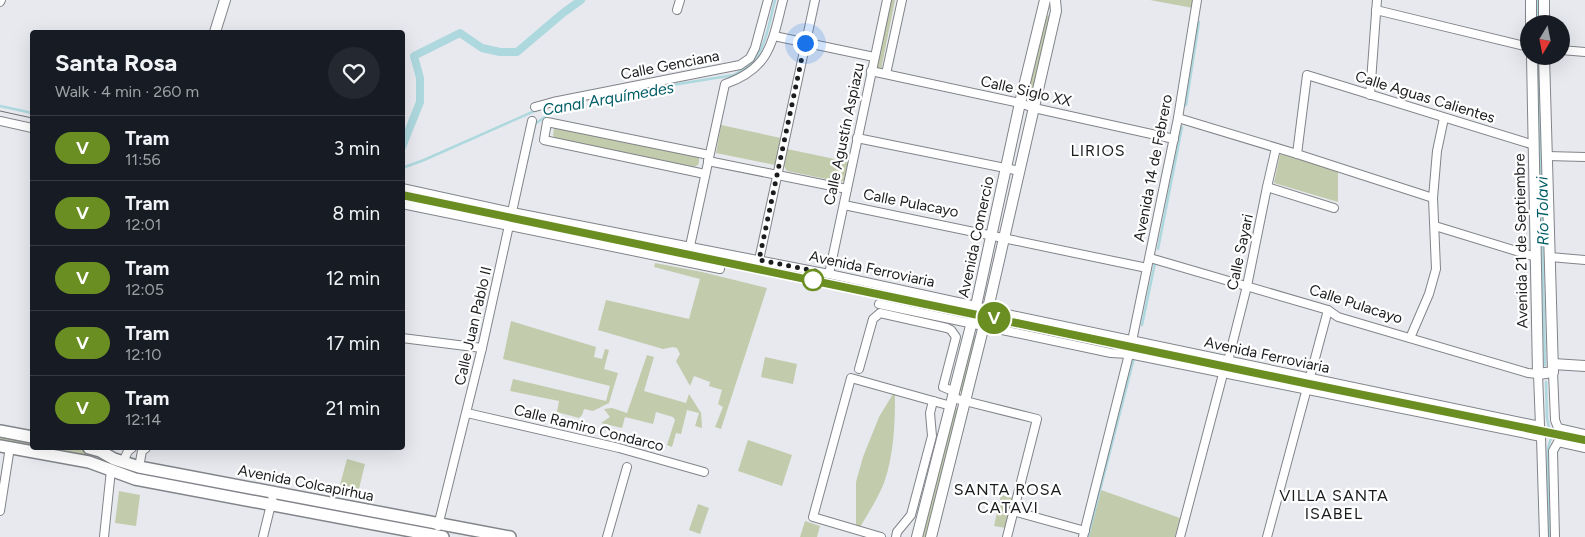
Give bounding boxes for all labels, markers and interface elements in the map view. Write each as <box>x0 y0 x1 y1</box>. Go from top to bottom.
north arrow <box>1520 15 1570 65</box>
map controls <box>1520 15 1570 65</box>
your location <box>793 31 818 56</box>
button: heart <box>328 47 380 99</box>
street label: Calle Genciana <box>619 47 721 83</box>
text: Santa Rosa <box>55 48 177 77</box>
street label: Calle Agustín Aspiazu <box>820 61 868 207</box>
street label: Calle Aguas Calientes <box>1353 67 1497 127</box>
street label: Calle Siglo XX <box>979 72 1074 110</box>
water label: Canal Arquímedes <box>541 77 676 119</box>
text: Walk · 4 min · 260 m <box>55 82 199 101</box>
street label: Avenida 14 de Febrero <box>1130 92 1176 243</box>
text: Tram <box>125 127 169 150</box>
text: V <box>76 137 89 159</box>
text: 3 min <box>334 137 380 160</box>
district label: LIRIOS <box>1070 141 1126 160</box>
text: 11:56 <box>125 150 161 169</box>
street label: Avenida 21 de Septiembre <box>1510 153 1532 329</box>
street label: Avenida Comercio <box>954 174 998 299</box>
water label: Río Tolavi <box>1532 176 1553 246</box>
street label: Calle Pulacayo <box>862 185 961 221</box>
text: Tram <box>125 192 169 215</box>
text: V <box>76 202 89 224</box>
text: 8 min <box>332 202 380 225</box>
street label: Calle Sayari <box>1223 212 1257 292</box>
text: 12:01 <box>125 215 161 234</box>
street label: Avenida Ferroviaria <box>808 247 936 291</box>
text: Tram <box>125 257 169 280</box>
street label: Calle Juan Pablo II <box>451 265 495 387</box>
text: V <box>76 267 89 289</box>
text: 12 min <box>326 267 380 290</box>
unlabelled marker <box>802 269 824 291</box>
text: 12:05 <box>125 280 164 299</box>
street label: Calle Pulacayo <box>1307 280 1405 328</box>
line badge: V <box>978 302 1010 334</box>
text: V <box>988 307 1001 329</box>
text: Tram <box>125 322 169 345</box>
text: V <box>76 332 89 354</box>
text: 17 min <box>326 332 380 355</box>
street label: Avenida Ferroviaria <box>1203 333 1331 377</box>
text: 12:10 <box>125 345 161 364</box>
text: Tram <box>125 387 169 410</box>
text: V <box>76 397 89 419</box>
text: 21 min <box>326 397 380 420</box>
street label: Calle Ramiro Condarco <box>512 401 666 455</box>
text: 12:14 <box>125 410 161 429</box>
street label: Avenida Colcapirhua <box>236 461 376 505</box>
district label: SANTA ROSA CATAVI <box>954 480 1062 517</box>
district label: VILLA SANTA ISABEL <box>1279 486 1389 523</box>

